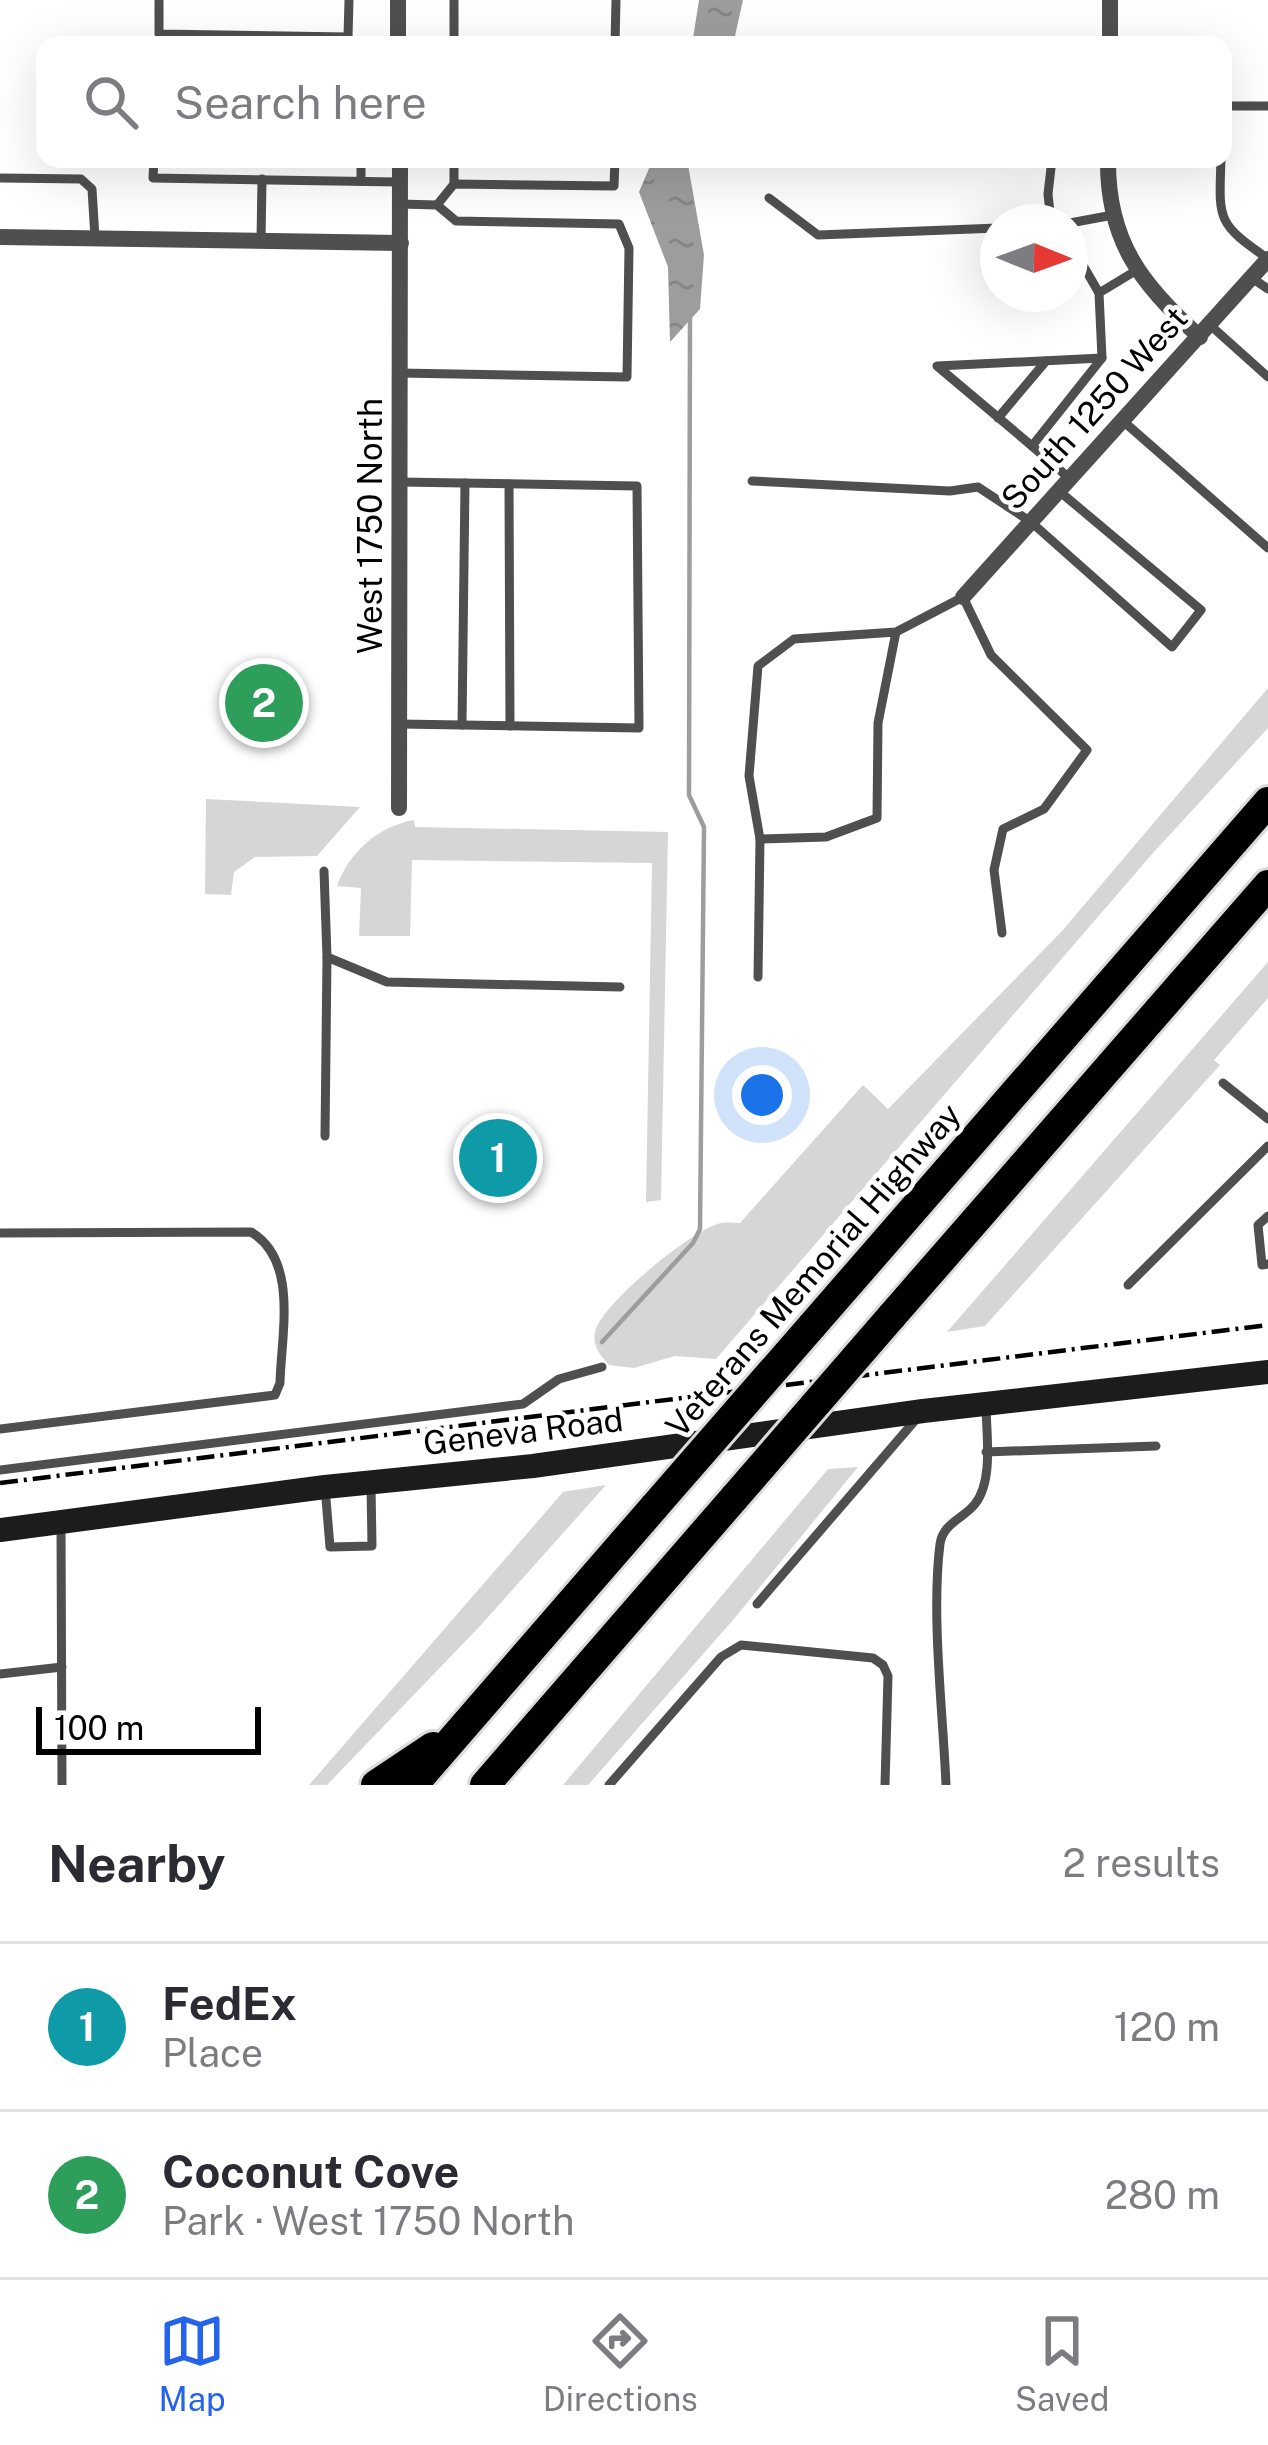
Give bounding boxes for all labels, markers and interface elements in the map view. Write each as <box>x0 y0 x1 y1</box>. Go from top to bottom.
search box <box>36 36 1232 168</box>
icon: search <box>78 69 144 135</box>
text: Search here <box>174 76 427 129</box>
north arrow <box>980 204 1088 312</box>
street label: South 1250 West <box>993 299 1195 517</box>
street label: West 1750 North <box>351 398 389 654</box>
pin: 2 <box>225 658 303 748</box>
your location <box>732 1065 792 1125</box>
street label: Veterans Memorial Highway <box>658 1096 968 1444</box>
pin: 1 <box>459 1113 537 1203</box>
street label: Geneva Road <box>421 1400 625 1462</box>
scale bar <box>36 1701 261 1754</box>
text: 100 m <box>54 1709 144 1747</box>
text: Nearby <box>48 1834 225 1893</box>
text: 2 results <box>1063 1840 1220 1886</box>
text: FedEx <box>162 1977 297 2030</box>
text: 1 <box>79 2004 95 2050</box>
text: 120 m <box>1114 2004 1220 2050</box>
text: Place <box>162 2030 263 2076</box>
text: Coconut Cove <box>162 2145 459 2198</box>
text: 2 <box>75 2172 99 2218</box>
text: 280 m <box>1105 2172 1220 2218</box>
text: Park · West 1750 North <box>162 2198 574 2244</box>
tab: Map <box>159 2308 226 2418</box>
tab: Directions <box>543 2308 698 2418</box>
tab: Saved <box>1015 2308 1109 2418</box>

